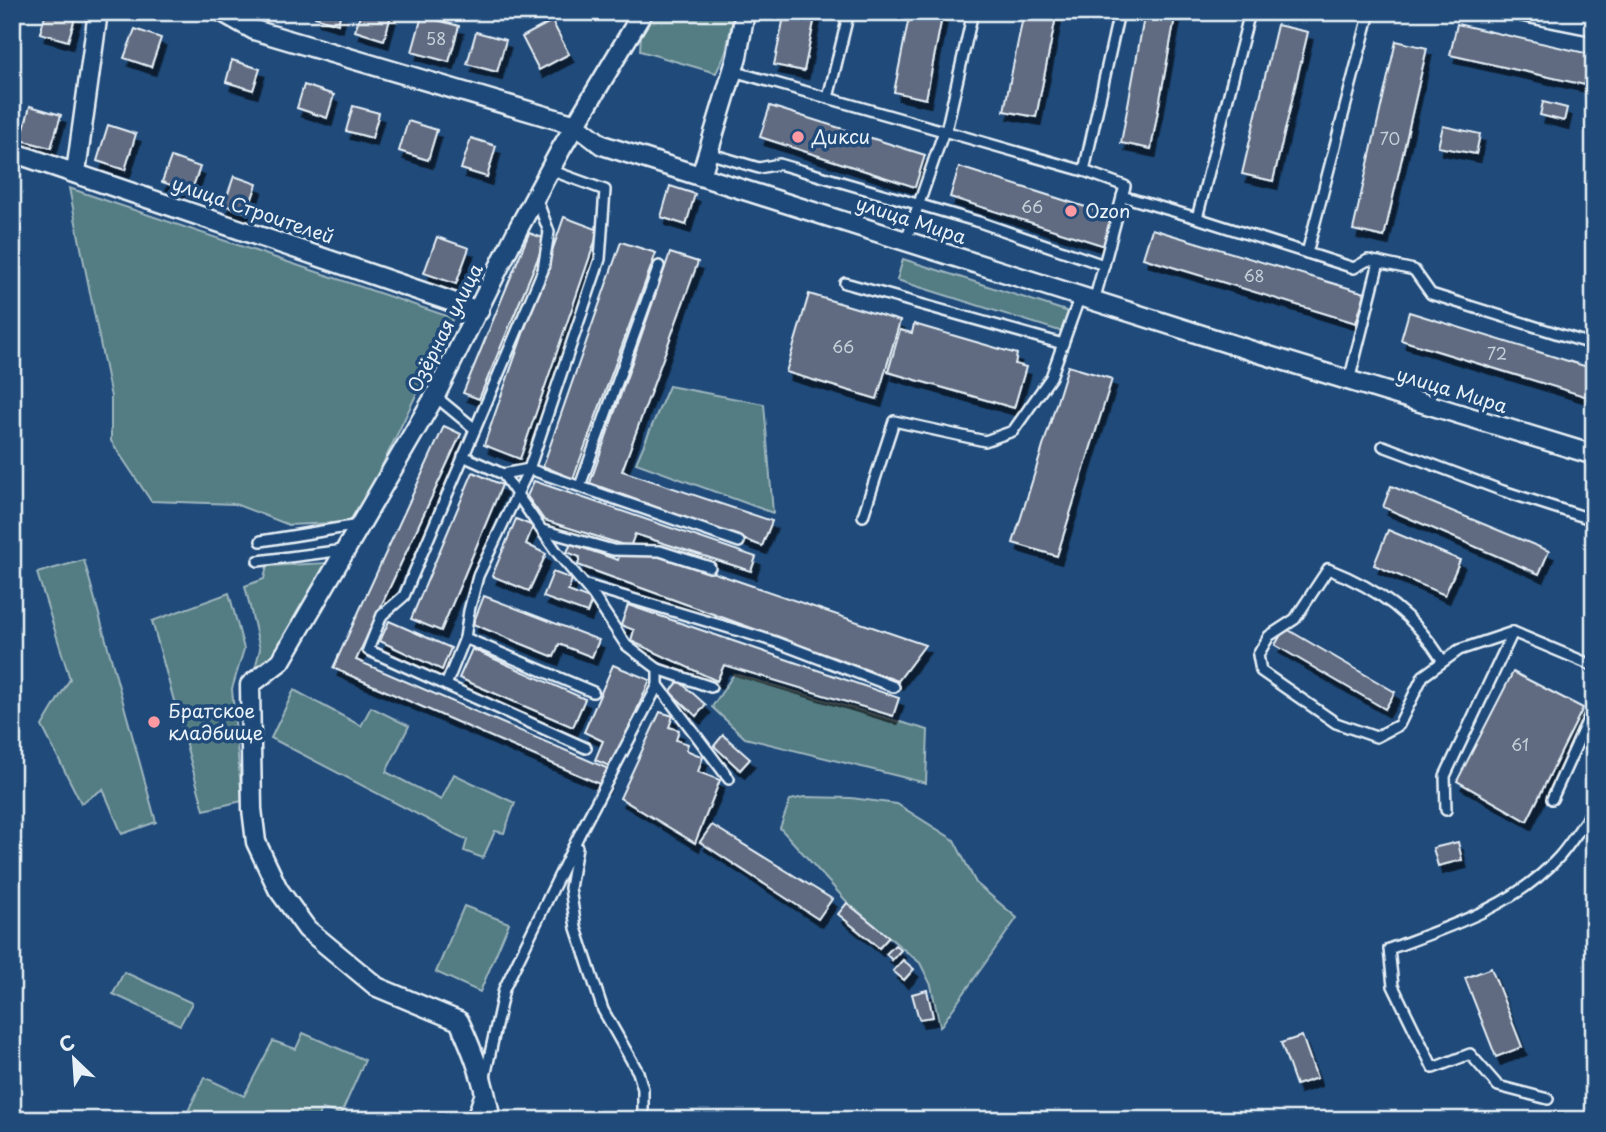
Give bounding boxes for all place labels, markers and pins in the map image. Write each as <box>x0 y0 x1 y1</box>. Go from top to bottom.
place label: Дикси <box>811 122 870 150</box>
marker: Дикси <box>790 129 806 145</box>
place label: Ozon <box>1085 196 1130 224</box>
marker: Ozon <box>1063 203 1079 219</box>
place label: Братское кладбище <box>168 696 264 746</box>
marker: Братское кладбище <box>146 714 162 730</box>

